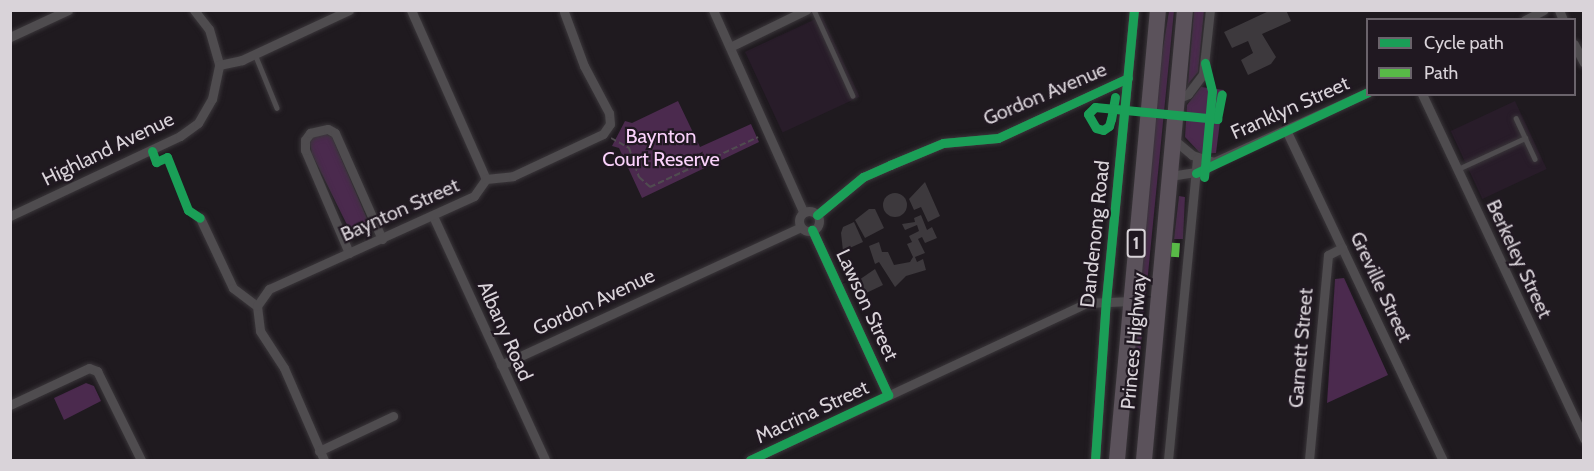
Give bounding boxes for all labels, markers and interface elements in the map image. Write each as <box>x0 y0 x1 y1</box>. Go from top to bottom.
legend <box>1366 18 1576 96</box>
text: Cycle path <box>1424 32 1504 54</box>
street label: Gordon Avenue <box>980 57 1110 131</box>
text: Path <box>1424 62 1458 84</box>
street label: Franklyn Street <box>1227 71 1353 145</box>
street label: Highland Avenue <box>38 107 178 191</box>
park label: Baynton Court Reserve <box>602 125 720 172</box>
street label: Dandenong Road <box>1075 159 1115 309</box>
street label: Baynton Street <box>337 173 463 247</box>
street label: Berkeley Street <box>1481 196 1557 322</box>
road number: 1 <box>1126 228 1146 258</box>
street label: Greville Street <box>1345 228 1417 346</box>
street label: Lawson Street <box>831 245 903 365</box>
street label: Gordon Avenue <box>529 263 659 341</box>
street label: Princes Highway <box>1116 271 1152 411</box>
street label: Albany Road <box>472 277 538 385</box>
street label: Garnett Street <box>1284 287 1318 409</box>
street label: Macrina Street <box>752 375 872 449</box>

